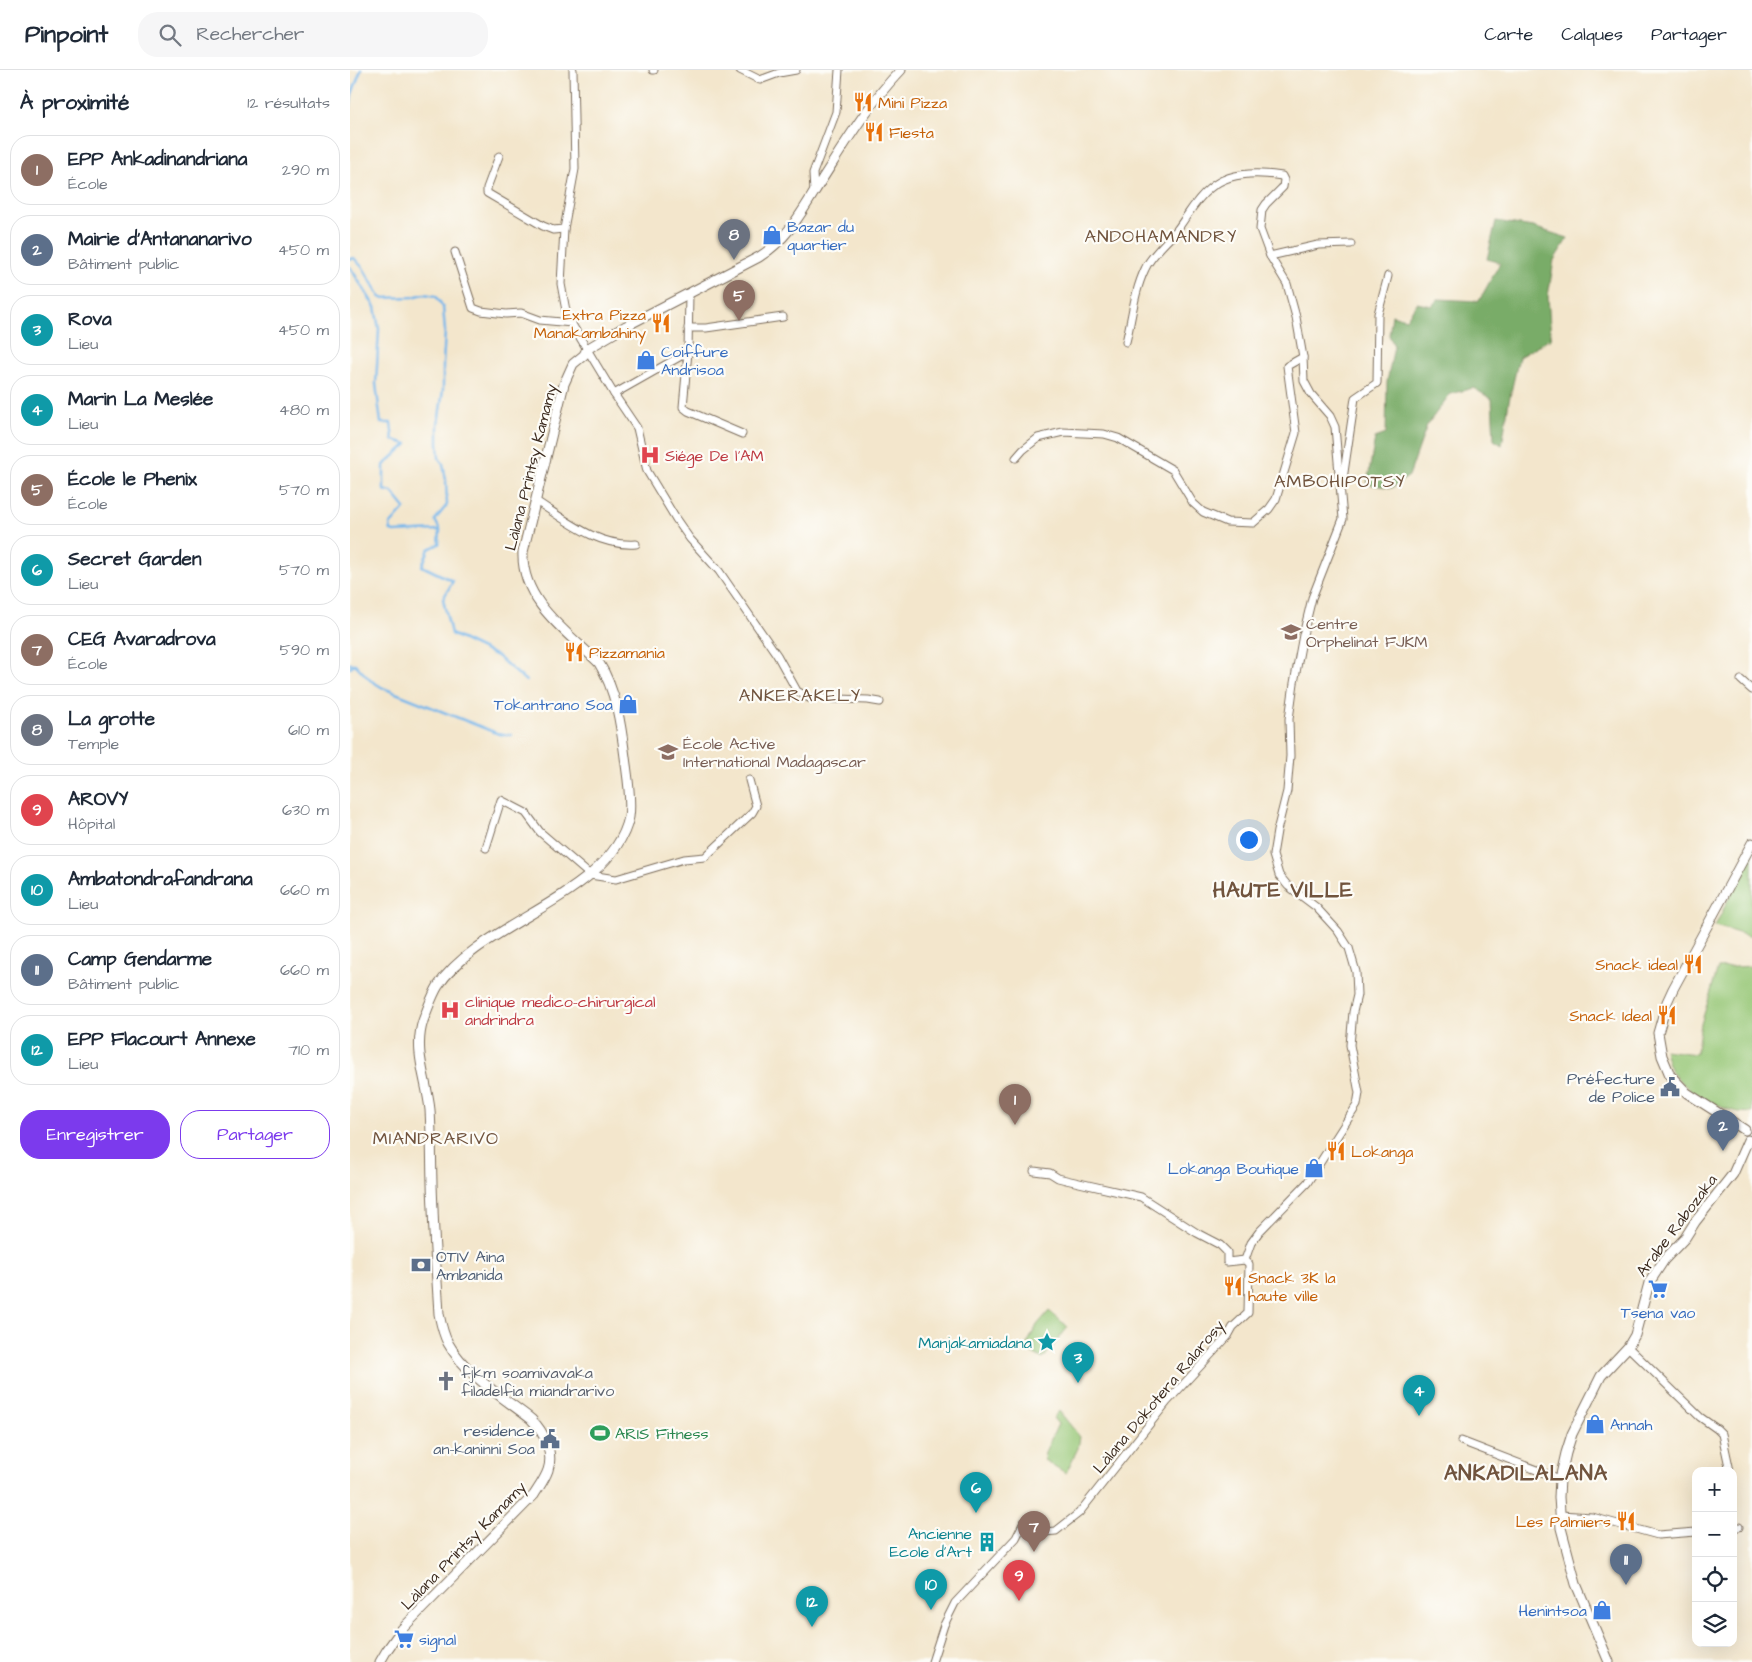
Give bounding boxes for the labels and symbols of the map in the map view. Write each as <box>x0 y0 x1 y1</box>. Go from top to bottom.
restaurant icon: Mini Pizza <box>852 91 874 113</box>
place label: Mini Pizza <box>878 92 947 114</box>
restaurant icon: Fiesta <box>863 121 885 143</box>
place label: Fiesta <box>889 122 934 144</box>
place label: Bazar du quartier <box>787 216 854 256</box>
pin: 8 <box>718 219 750 260</box>
shop icon: Bazar du quartier <box>761 224 783 246</box>
district label: ANDOHAMANDRY <box>1085 224 1237 249</box>
pin: 5 <box>723 280 755 321</box>
place label: Extra Pizza Manakambahiny <box>534 304 646 345</box>
restaurant icon: Extra Pizza Manakambahiny <box>650 312 672 334</box>
place label: Coiffure Andrisoa <box>661 341 729 381</box>
shop icon: Coiffure Andrisoa <box>635 349 657 371</box>
street label: Làlana Printsy Kamamy <box>500 381 563 553</box>
hospital icon: Siége De l'AM <box>639 444 661 466</box>
place label: Siége De l'AM <box>665 445 764 468</box>
district label: AMBOHIPOTSY <box>1274 469 1406 494</box>
place label: Centre Orphelinat FJKM <box>1306 613 1427 653</box>
school or university icon: Centre Orphelinat FJKM <box>1280 621 1302 643</box>
restaurant icon: Pizzamania <box>563 641 585 663</box>
place label: Pizzamania <box>589 642 665 664</box>
district label: ANKERAKELY <box>739 683 861 708</box>
shop icon: Tokantrano Soa <box>617 693 639 715</box>
place label: Tokantrano Soa <box>494 694 613 716</box>
place label: École Active International Madagascar <box>683 733 866 774</box>
school or university icon: École Active International Madagascar <box>657 741 679 763</box>
your location <box>1236 827 1262 853</box>
district label: HAUTE VILLE <box>1213 876 1353 905</box>
restaurant icon: Snack ideal <box>1682 953 1704 975</box>
place label: Snack ideal <box>1595 954 1678 976</box>
place label: clinique medico-chirurgical andrindra <box>465 991 655 1031</box>
hospital icon: clinique medico-chirurgical andrindra <box>439 999 461 1021</box>
restaurant icon: Snack Ideal <box>1656 1004 1678 1026</box>
place label: Snack Ideal <box>1569 1005 1652 1027</box>
place label: Préfecture de Police <box>1567 1068 1655 1108</box>
public building icon: Préfecture de Police <box>1659 1076 1681 1098</box>
pin: 1 <box>999 1084 1031 1125</box>
pin: 2 <box>1707 1110 1739 1151</box>
district label: MIANDRARIVO <box>373 1126 499 1151</box>
restaurant icon: Lokanga <box>1325 1140 1347 1162</box>
place label: Lokanga <box>1351 1141 1413 1164</box>
shop icon: Lokanga Boutique <box>1303 1157 1325 1179</box>
place label: Lokanga Boutique <box>1168 1158 1299 1181</box>
street label: Arabe Rabozaka <box>1631 1170 1723 1281</box>
place label: OTIV Aina Ambanida <box>436 1246 504 1286</box>
bank icon: OTIV Aina Ambanida <box>410 1254 432 1276</box>
place label: Snack 3K la haute ville <box>1248 1267 1336 1307</box>
restaurant icon: Snack 3K la haute ville <box>1222 1275 1244 1297</box>
supermarket icon: Tsena vao <box>1647 1278 1669 1300</box>
place label: Tsena vao <box>1621 1302 1695 1324</box>
street label: Làlana Dokotera Ralarosy <box>1088 1315 1230 1479</box>
place icon: Manjakamiadana <box>1036 1331 1058 1353</box>
place label: Manjakamiadana <box>918 1332 1032 1354</box>
pin: 3 <box>1062 1342 1094 1383</box>
place label: fjkm soamivavaka filadelfia miandrarivo <box>461 1362 614 1402</box>
church icon: fjkm soamivavaka filadelfia miandrarivo <box>435 1370 457 1392</box>
pin: 4 <box>1403 1375 1435 1416</box>
shop icon: Annah <box>1584 1413 1606 1435</box>
place label: Annah <box>1610 1414 1652 1436</box>
place label: residence an-kaninni Soa <box>433 1420 535 1460</box>
sports icon: ARIS Fitness <box>589 1422 611 1444</box>
place label: ARIS Fitness <box>615 1423 708 1445</box>
public building icon: residence an-kaninni Soa <box>539 1428 561 1450</box>
district label: ANKADILALANA <box>1444 1459 1608 1488</box>
pin: 6 <box>960 1472 992 1513</box>
street label: Làlana Printsy Kamamy <box>396 1476 532 1616</box>
restaurant icon: Les Palmiers <box>1615 1510 1637 1532</box>
pin: 7 <box>1018 1511 1050 1552</box>
place label: Les Palmiers <box>1516 1511 1611 1533</box>
place label: Ancienne Ecole d'Art <box>889 1523 973 1563</box>
building icon: Ancienne Ecole d'Art <box>976 1531 998 1553</box>
pin: 11 <box>1610 1544 1642 1585</box>
pin: 9 <box>1003 1560 1035 1601</box>
pin: 10 <box>915 1569 947 1610</box>
pin: 12 <box>796 1586 828 1627</box>
shop icon: Henintsoa <box>1591 1599 1613 1621</box>
place label: Henintsoa <box>1519 1600 1587 1622</box>
supermarket icon: signal <box>393 1628 415 1650</box>
place label: signal <box>419 1629 456 1652</box>

